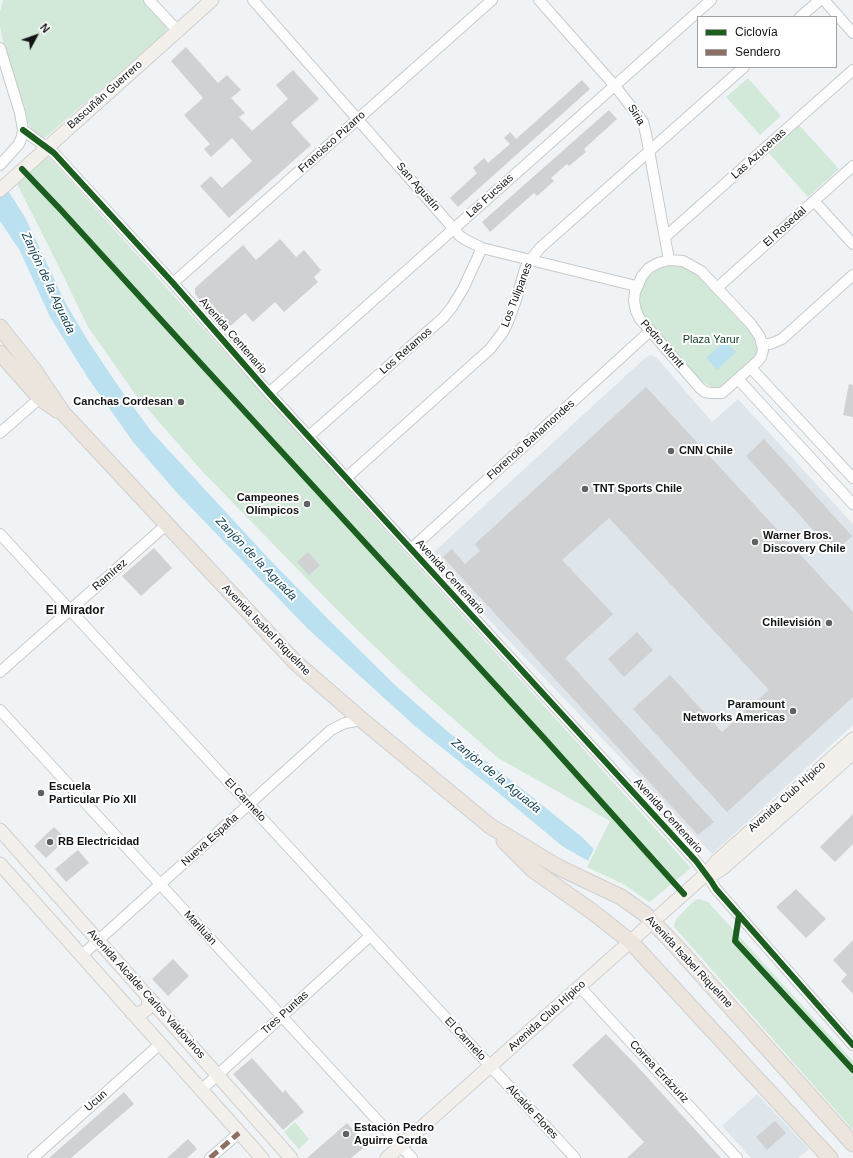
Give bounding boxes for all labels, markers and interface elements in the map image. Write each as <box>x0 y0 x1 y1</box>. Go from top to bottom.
north arrow <box>16 16 56 56</box>
legend <box>697 16 837 68</box>
text: N <box>38 21 52 35</box>
text: Ciclovía <box>735 25 778 39</box>
text: Sendero <box>735 45 780 59</box>
street label: Bascuñán Guerrero <box>65 58 145 132</box>
street label: Siria <box>625 102 647 128</box>
street label: Francisco Pizarro <box>296 108 368 176</box>
street label: Las Azucenas <box>729 126 789 182</box>
street label: San Agustín <box>393 160 443 214</box>
street label: Las Fucsias <box>464 171 516 221</box>
street label: El Rosedal <box>761 204 809 250</box>
water label: Zanjón de la Aguada <box>18 230 78 336</box>
street label: Los Tulipanes <box>499 261 535 329</box>
street label: Avenida Centenario <box>196 295 270 377</box>
street label: Pedro Montt <box>637 317 687 371</box>
street label: Los Retamos <box>377 325 435 377</box>
park label: Plaza Yarur <box>683 333 739 347</box>
place label: Canchas Cordesan <box>73 395 173 409</box>
marker: Canchas Cordesan <box>176 397 186 407</box>
street label: Florencio Bahamondes <box>485 397 577 483</box>
place label: CNN Chile <box>679 444 733 458</box>
marker: CNN Chile <box>666 446 676 456</box>
place label: TNT Sports Chile <box>593 482 682 496</box>
marker: TNT Sports Chile <box>580 484 590 494</box>
place label: Campeones Olímpicos <box>237 491 299 517</box>
marker: Campeones Olímpicos <box>302 499 312 509</box>
water label: Zanjón de la Aguada <box>212 514 300 604</box>
place label: Warner Bros. Discovery Chile <box>763 529 846 555</box>
street label: Avenida Centenario <box>413 537 487 617</box>
marker: Warner Bros. Discovery Chile <box>750 537 760 547</box>
street label: Ramírez <box>90 556 130 594</box>
street label: Avenida Isabel Riquelme <box>219 582 313 678</box>
district label: El Mirador <box>46 604 104 618</box>
place label: Chilevisión <box>762 616 821 630</box>
marker: Chilevisión <box>824 618 834 628</box>
place label: Paramount Networks Americas <box>683 698 785 724</box>
marker: Paramount Networks Americas <box>788 706 798 716</box>
water label: Zanjón de la Aguada <box>448 736 544 816</box>
street label: Avenida Club Hípico <box>746 759 828 835</box>
street label: El Carmelo <box>222 776 268 824</box>
street label: Avenida Centenario <box>631 776 705 856</box>
place label: Escuela Particular Pío XII <box>49 780 136 806</box>
marker: Escuela Particular Pío XII <box>36 788 46 798</box>
street label: Nueva España <box>179 811 241 869</box>
place label: RB Electricidad <box>58 835 139 849</box>
marker: RB Electricidad <box>45 837 55 847</box>
street label: Mariluán <box>181 908 219 948</box>
street label: Avenida Isabel Riquelme <box>643 913 735 1011</box>
street label: Avenida Alcalde Carlos Valdovinos <box>84 927 208 1061</box>
street label: Avenida Club Hípico <box>506 978 588 1054</box>
street label: Tres Puntas <box>259 988 311 1038</box>
street label: El Carmelo <box>442 1015 488 1063</box>
street label: Correa Errázuriz <box>627 1038 691 1106</box>
street label: Alcalde Flores <box>503 1082 561 1142</box>
street label: Ucun <box>82 1088 110 1114</box>
place label: Estación Pedro Aguirre Cerda <box>354 1121 434 1147</box>
marker: Estación Pedro Aguirre Cerda <box>341 1129 351 1139</box>

